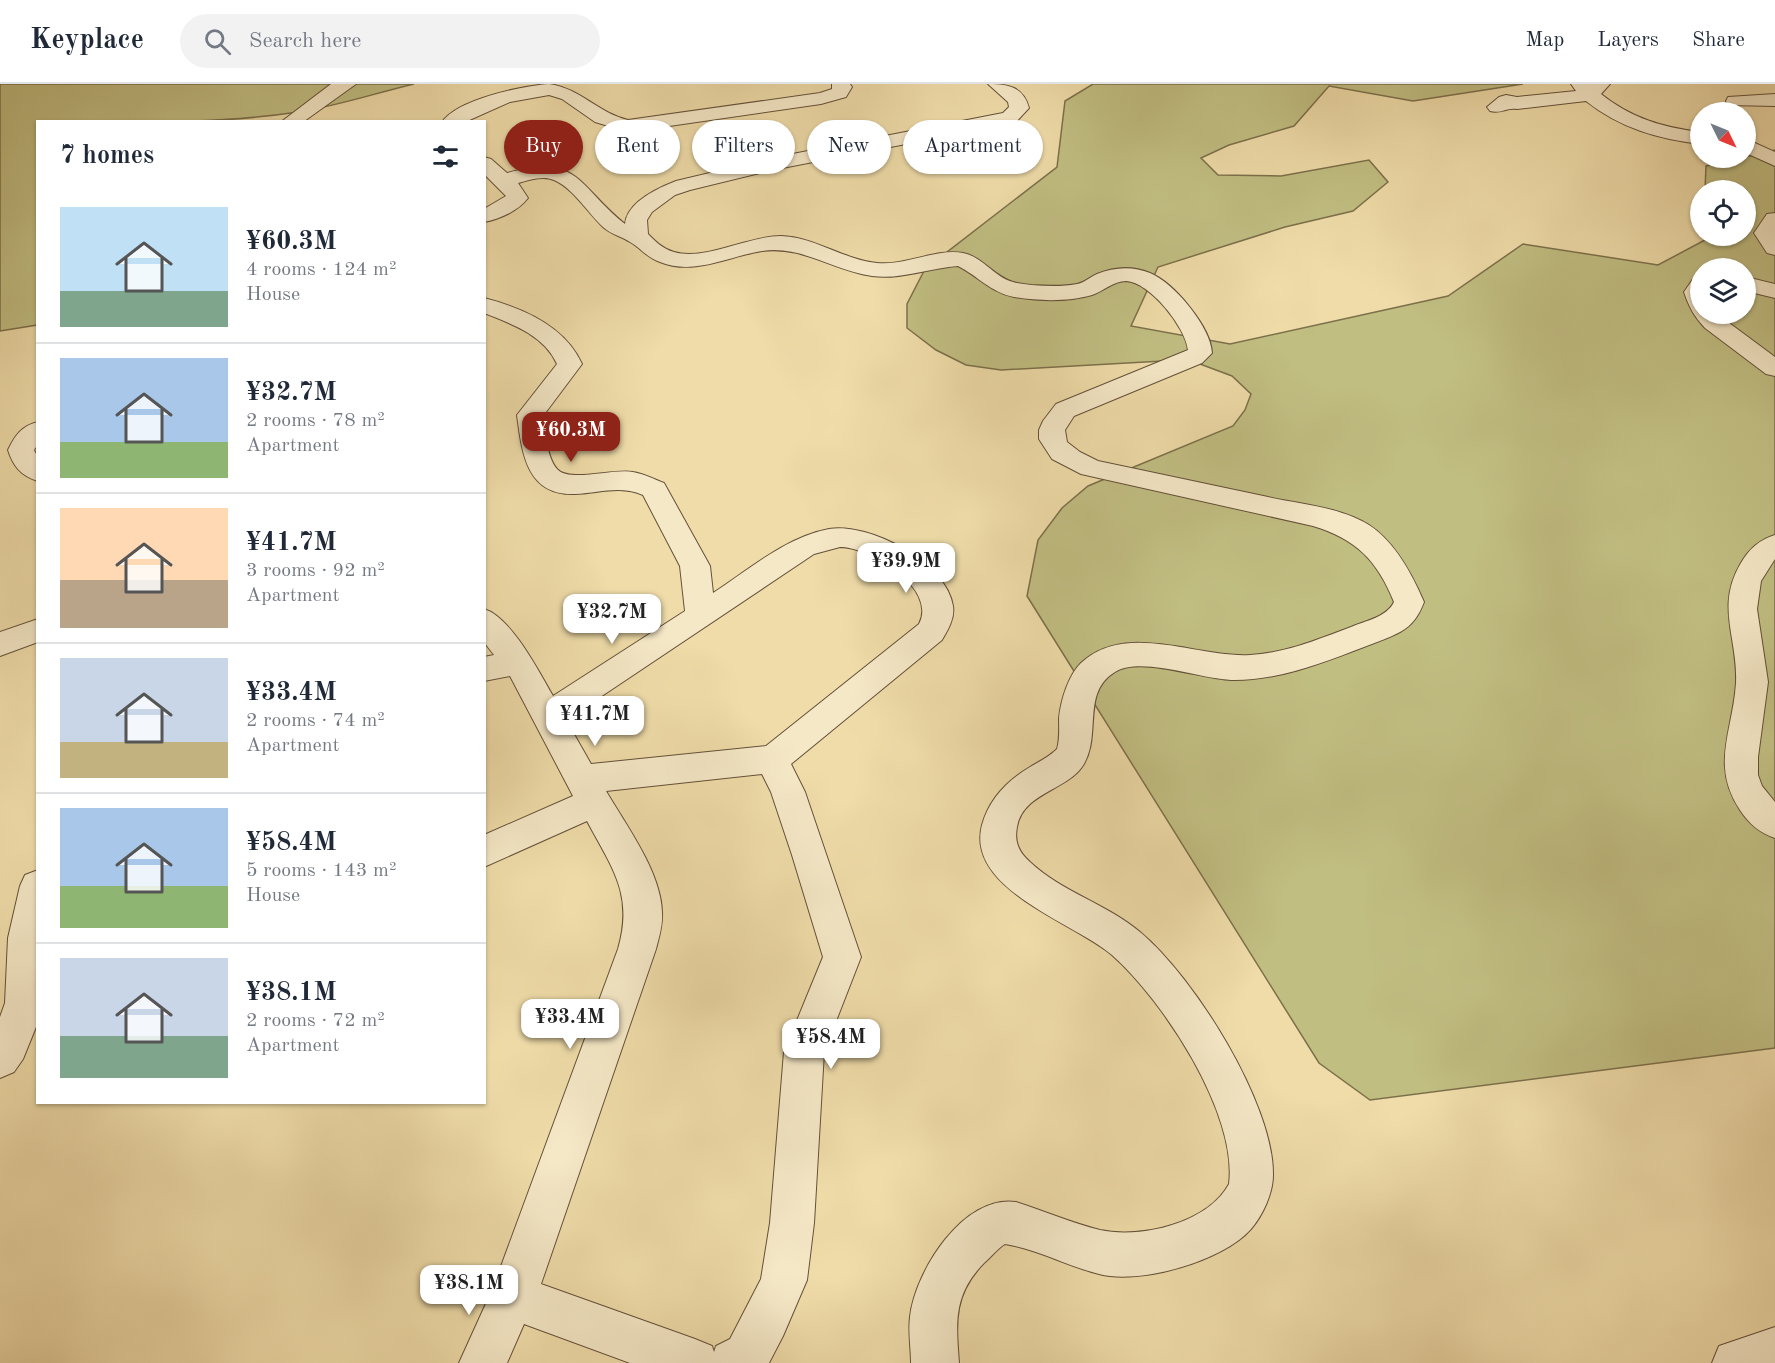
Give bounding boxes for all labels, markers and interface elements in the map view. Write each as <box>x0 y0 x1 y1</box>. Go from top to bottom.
search box <box>180 14 600 68</box>
icon: search <box>201 25 234 58</box>
text: Keyplace <box>30 27 144 55</box>
text: Search here <box>249 30 361 52</box>
text: Map <box>1525 30 1564 51</box>
text: Layers <box>1597 30 1659 51</box>
text: Share <box>1692 30 1745 51</box>
north arrow <box>1690 102 1756 168</box>
map controls <box>1690 102 1756 324</box>
chip: Buy <box>504 120 583 174</box>
chip: Rent <box>595 120 680 174</box>
chip: Filters <box>692 120 795 174</box>
chip: New <box>807 120 891 174</box>
chip: Apartment <box>903 120 1043 174</box>
icon: filters <box>429 140 462 173</box>
text: 7 homes <box>60 143 154 169</box>
button: locate <box>1690 180 1756 246</box>
text: ¥60.3M <box>246 229 337 255</box>
icon: home <box>108 231 180 303</box>
button: layers <box>1690 258 1756 324</box>
text: 4 rooms · 124 m² <box>246 260 396 280</box>
text: House <box>246 285 300 305</box>
text: ¥32.7M <box>246 380 337 406</box>
icon: home <box>108 382 180 454</box>
text: 2 rooms · 78 m² <box>246 411 385 431</box>
pin: ¥60.3M <box>522 412 620 463</box>
text: ¥60.3M <box>536 421 606 441</box>
text: Apartment <box>246 436 340 456</box>
text: ¥41.7M <box>246 530 337 556</box>
icon: home <box>108 532 180 604</box>
pin: ¥39.9M <box>857 543 955 594</box>
text: ¥39.9M <box>871 552 941 572</box>
text: 3 rooms · 92 m² <box>246 561 385 581</box>
text: Apartment <box>246 586 340 606</box>
pin: ¥32.7M <box>563 594 661 645</box>
text: ¥32.7M <box>577 603 647 623</box>
text: ¥33.4M <box>246 680 337 706</box>
icon: home <box>108 682 180 754</box>
pin: ¥41.7M <box>546 696 644 747</box>
text: ¥41.7M <box>560 705 630 725</box>
text: 2 rooms · 74 m² <box>246 711 385 731</box>
text: Apartment <box>246 736 340 756</box>
text: ¥58.4M <box>246 830 337 856</box>
icon: home <box>108 832 180 904</box>
text: 5 rooms · 143 m² <box>246 861 396 881</box>
text: House <box>246 886 300 906</box>
text: ¥38.1M <box>246 980 337 1006</box>
icon: home <box>108 982 180 1054</box>
pin: ¥33.4M <box>521 999 619 1050</box>
text: ¥33.4M <box>535 1008 605 1028</box>
text: 2 rooms · 72 m² <box>246 1011 385 1031</box>
pin: ¥58.4M <box>782 1019 880 1070</box>
text: ¥58.4M <box>796 1028 866 1048</box>
text: Apartment <box>246 1036 340 1056</box>
pin: ¥38.1M <box>420 1265 518 1316</box>
text: ¥38.1M <box>434 1274 504 1294</box>

